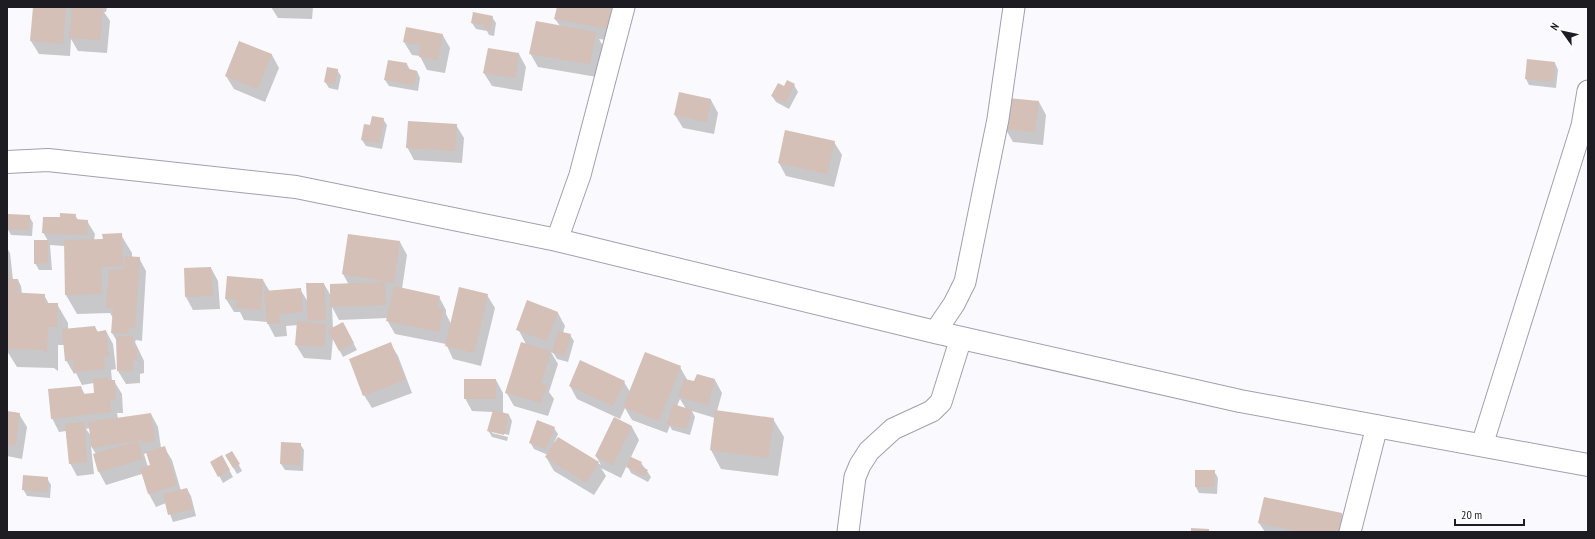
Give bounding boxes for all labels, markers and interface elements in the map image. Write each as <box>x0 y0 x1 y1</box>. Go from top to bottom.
north arrow <box>1543 12 1583 52</box>
text: N <box>1547 20 1562 33</box>
scale bar <box>1455 501 1524 527</box>
text: 20 m <box>1461 507 1482 522</box>

